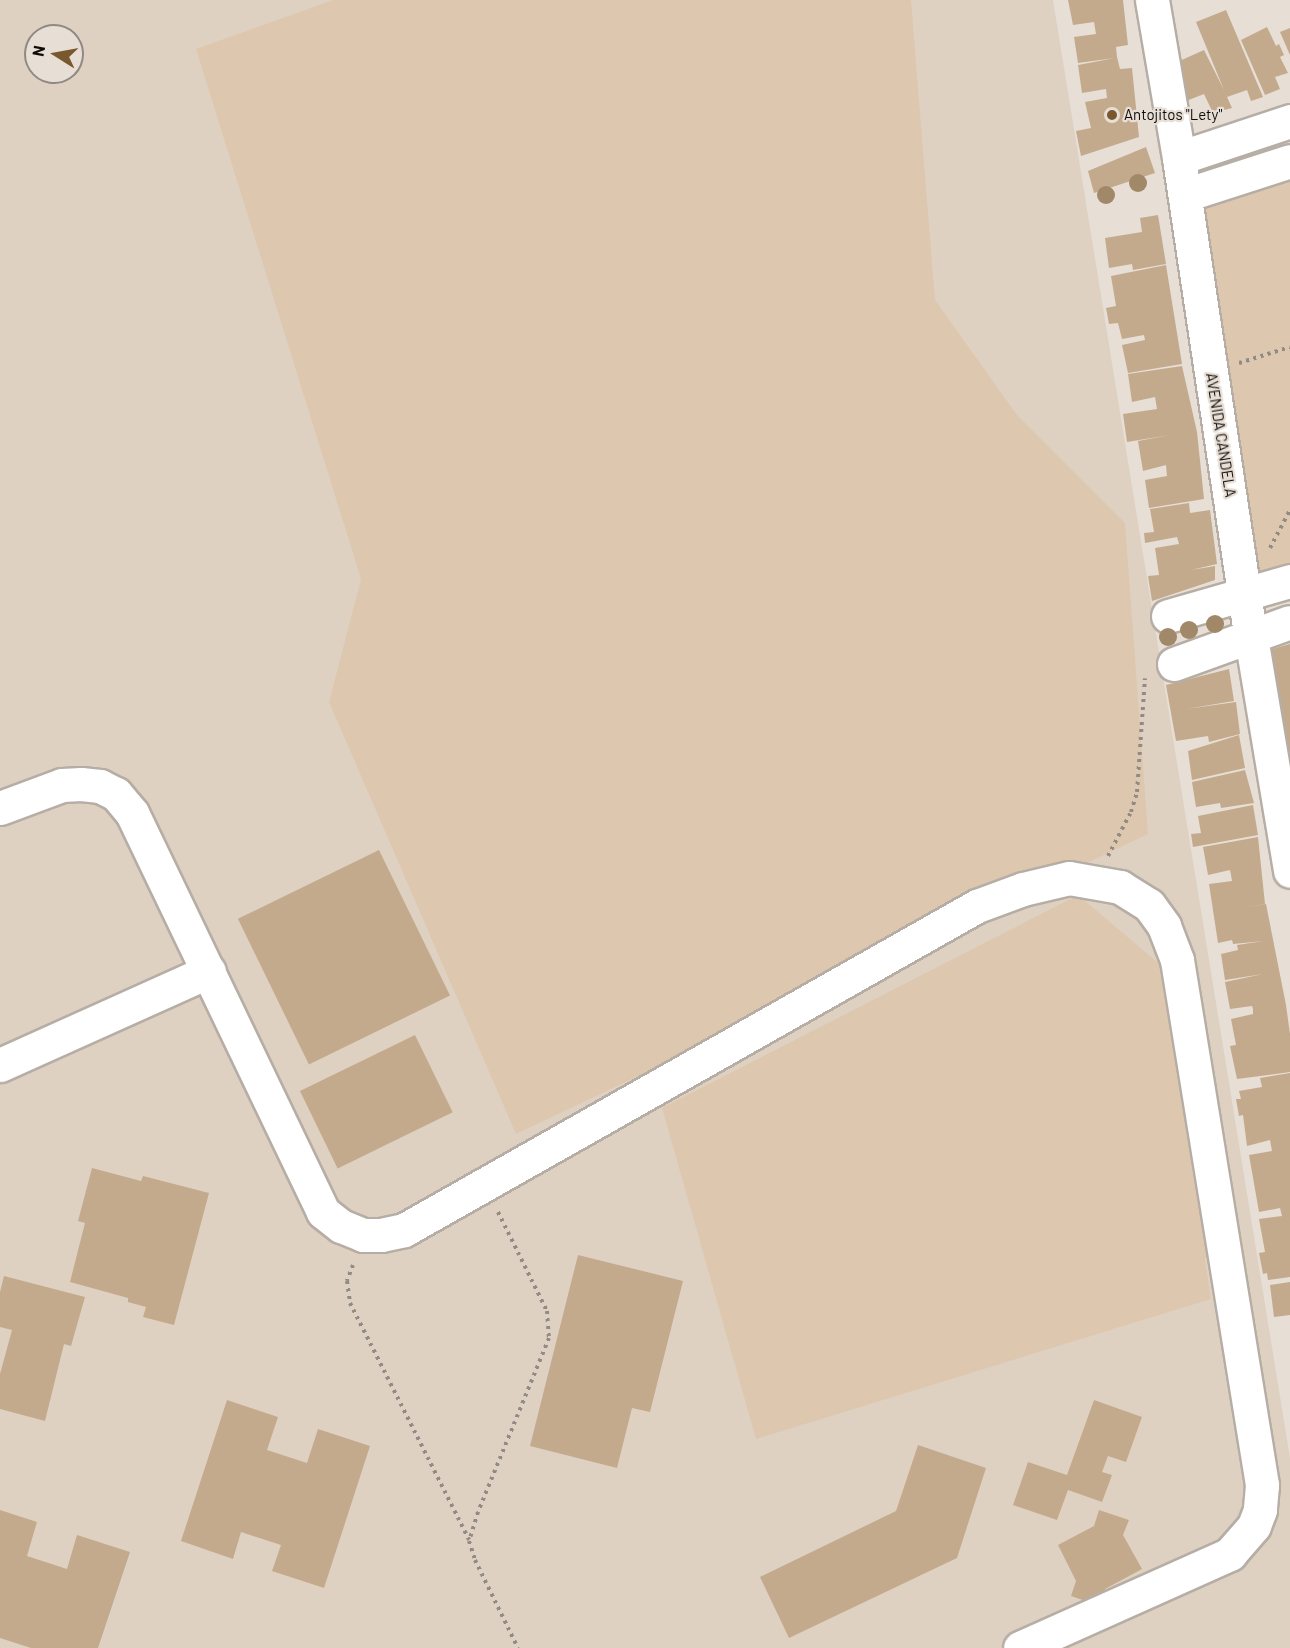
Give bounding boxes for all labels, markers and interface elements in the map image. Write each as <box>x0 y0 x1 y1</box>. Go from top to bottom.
north arrow <box>24 24 84 84</box>
text: N <box>27 44 48 58</box>
place label: Antojitos "Lety" <box>1124 106 1222 124</box>
marker: Antojitos "Lety" <box>1105 108 1119 122</box>
street label: AVENIDA CANDELA <box>1202 371 1240 499</box>

